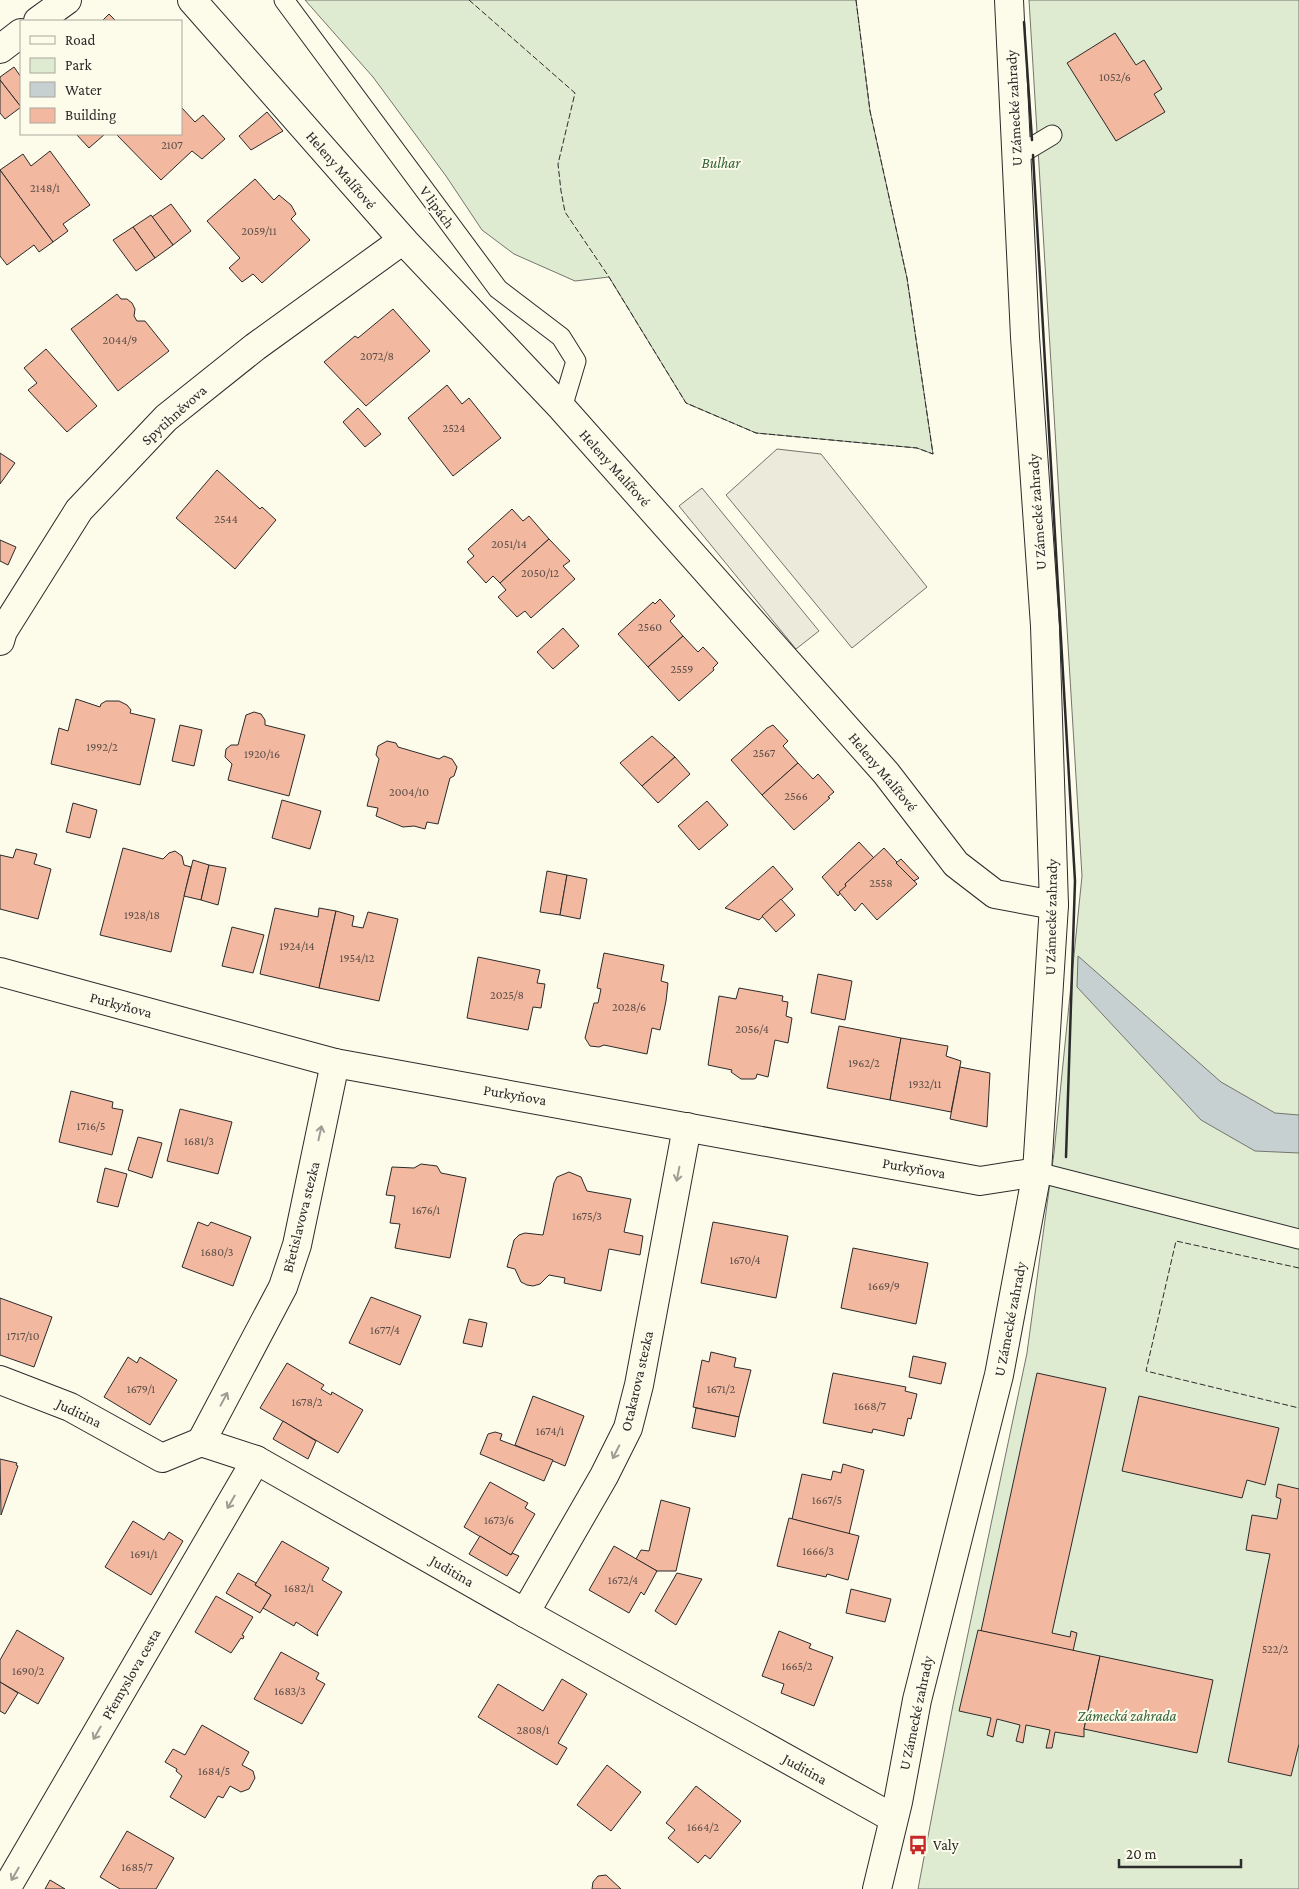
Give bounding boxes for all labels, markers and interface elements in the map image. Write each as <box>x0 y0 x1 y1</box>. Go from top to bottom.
legend <box>20 20 182 135</box>
text: Road <box>65 32 96 48</box>
street label: U Zámecké zahrady <box>1003 49 1026 167</box>
text: Park <box>65 57 92 73</box>
house number: 1052/6 <box>1099 70 1131 84</box>
text: Water <box>65 82 102 98</box>
text: Building <box>65 107 116 124</box>
street label: Heleny Malířové <box>302 128 379 213</box>
house number: 2107 <box>161 138 183 152</box>
park label: Bulhar <box>702 155 741 171</box>
house number: 2148/1 <box>30 181 60 195</box>
street label: V lipách <box>416 183 458 232</box>
house number: 2059/11 <box>241 224 277 238</box>
house number: 2044/9 <box>103 333 137 347</box>
house number: 2072/8 <box>360 349 394 363</box>
street label: Spytihněvova <box>138 382 210 449</box>
house number: 2524 <box>443 421 465 435</box>
street label: Heleny Malířové <box>576 426 654 511</box>
street label: U Zámecké zahrady <box>1025 453 1050 571</box>
house number: 2544 <box>214 512 238 526</box>
house number: 2051/14 <box>491 537 527 551</box>
house number: 2050/12 <box>521 566 559 580</box>
house number: 2560 <box>638 620 662 634</box>
house number: 2559 <box>671 662 693 676</box>
street label: Heleny Malířové <box>845 729 921 816</box>
house number: 1992/2 <box>86 740 118 754</box>
house number: 2567 <box>753 746 776 760</box>
house number: 1920/16 <box>244 747 280 761</box>
house number: 2004/10 <box>389 785 429 799</box>
house number: 2566 <box>784 789 808 803</box>
street label: U Zámecké zahrady <box>1042 858 1061 976</box>
house number: 2558 <box>869 876 893 890</box>
house number: 1928/18 <box>124 908 160 922</box>
house number: 1924/14 <box>279 939 315 953</box>
house number: 1954/12 <box>339 951 375 965</box>
house number: 2025/8 <box>490 988 524 1002</box>
street label: Purkyňova <box>88 989 154 1022</box>
house number: 2028/6 <box>612 1000 646 1014</box>
house number: 2056/4 <box>735 1022 769 1036</box>
house number: 1962/2 <box>848 1056 880 1070</box>
house number: 1932/11 <box>909 1077 942 1091</box>
street label: Purkyňova <box>482 1082 548 1109</box>
house number: 1716/5 <box>76 1119 106 1133</box>
one-way arrow <box>316 1126 326 1142</box>
house number: 1681/3 <box>184 1134 214 1148</box>
street label: Purkyňova <box>881 1155 947 1182</box>
street label: Břetislavova stezka <box>279 1160 323 1274</box>
one-way arrow <box>673 1166 683 1182</box>
house number: 1676/1 <box>412 1203 440 1217</box>
house number: 1675/3 <box>572 1209 602 1223</box>
house number: 1680/3 <box>201 1245 234 1259</box>
house number: 1670/4 <box>729 1253 761 1267</box>
street label: U Zámecké zahrady <box>991 1260 1030 1378</box>
house number: 1669/9 <box>868 1279 900 1293</box>
house number: 1677/4 <box>370 1323 400 1337</box>
house number: 1717/10 <box>6 1329 40 1343</box>
street label: Otakarova stezka <box>618 1329 656 1433</box>
house number: 1679/1 <box>127 1382 155 1396</box>
house number: 1671/2 <box>707 1382 736 1396</box>
one-way arrow <box>219 1392 229 1407</box>
street label: Juditina <box>52 1394 104 1432</box>
house number: 1678/2 <box>291 1395 323 1409</box>
house number: 1668/7 <box>854 1399 886 1413</box>
house number: 1674/1 <box>536 1424 564 1438</box>
one-way arrow <box>611 1444 621 1459</box>
house number: 1667/5 <box>812 1493 842 1507</box>
one-way arrow <box>226 1495 236 1509</box>
house number: 1673/6 <box>484 1513 514 1527</box>
house number: 1666/3 <box>802 1544 834 1558</box>
house number: 1691/1 <box>130 1547 158 1561</box>
street label: Juditina <box>425 1551 477 1591</box>
house number: 1672/4 <box>608 1573 638 1587</box>
house number: 1682/1 <box>284 1581 314 1595</box>
street label: Přemyslova cesta <box>99 1626 164 1723</box>
house number: 522/2 <box>1262 1642 1289 1656</box>
street label: U Zámecké zahrady <box>896 1654 937 1772</box>
house number: 1665/2 <box>781 1659 813 1673</box>
house number: 1690/2 <box>12 1664 44 1678</box>
house number: 1683/3 <box>274 1684 306 1698</box>
park label: Zámecká zahrada <box>1077 1708 1177 1724</box>
house number: 2808/1 <box>517 1723 549 1737</box>
one-way arrow <box>91 1726 101 1740</box>
street label: Juditina <box>778 1749 830 1789</box>
house number: 1684/5 <box>198 1764 230 1778</box>
house number: 1664/2 <box>687 1820 719 1834</box>
bus stop icon: Valy <box>907 1834 929 1856</box>
scale bar <box>1119 1836 1242 1868</box>
place label: Valy <box>933 1837 959 1854</box>
text: 20 m <box>1126 1846 1157 1862</box>
house number: 1685/7 <box>121 1860 153 1874</box>
one-way arrow <box>9 1866 19 1880</box>

